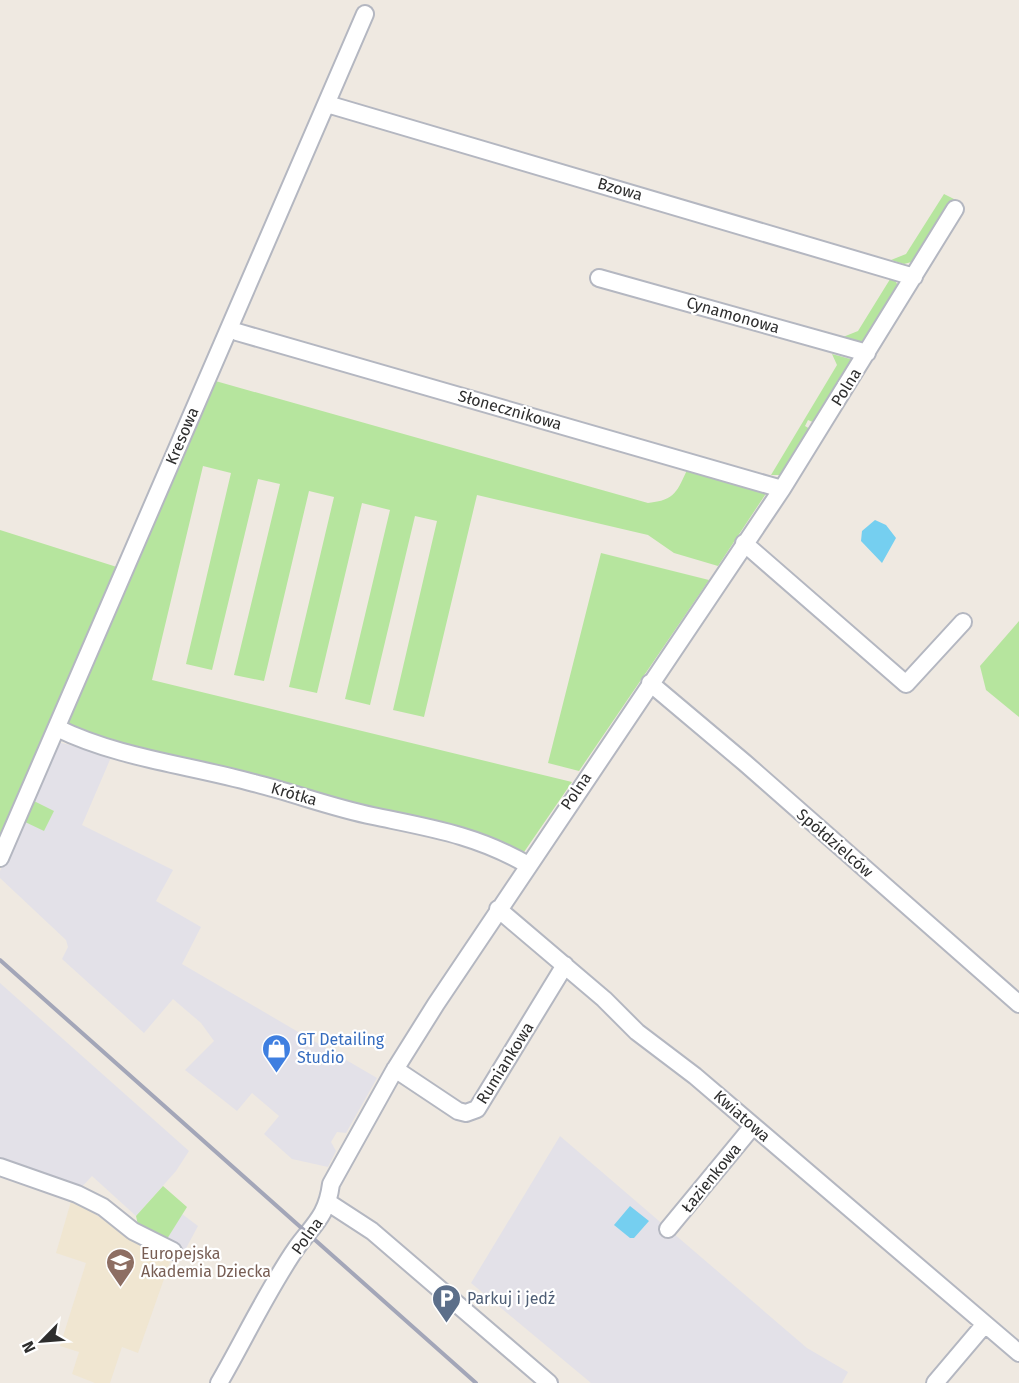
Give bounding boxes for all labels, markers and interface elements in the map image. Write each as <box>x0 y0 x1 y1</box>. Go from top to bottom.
street label: Bzowa <box>595 174 645 204</box>
street label: Cynamonowa <box>684 293 782 337</box>
street label: Polna <box>827 365 865 409</box>
street label: Słonecznikowa <box>456 386 564 434</box>
street label: Kresowa <box>161 404 203 468</box>
street label: Polna <box>557 769 595 813</box>
street label: Krótka <box>269 778 319 810</box>
street label: Spółdzielców <box>793 805 877 882</box>
street label: Rumiankowa <box>472 1019 538 1107</box>
place label: GT Detailing Studio <box>297 1030 385 1067</box>
shop icon: GT Detailing Studio <box>260 1032 292 1074</box>
street label: Kwiatowa <box>710 1086 774 1146</box>
street label: Łazienkowa <box>677 1139 745 1217</box>
street label: Polna <box>287 1214 327 1258</box>
place label: Europejska Akademia Dziecka <box>141 1244 271 1281</box>
school or university icon: Europejska Akademia Dziecka <box>104 1246 136 1288</box>
parking icon: Parkuj i jedź <box>430 1282 462 1324</box>
place label: Parkuj i jedź <box>467 1289 555 1308</box>
north arrow <box>12 1311 72 1371</box>
text: N <box>18 1338 40 1356</box>

